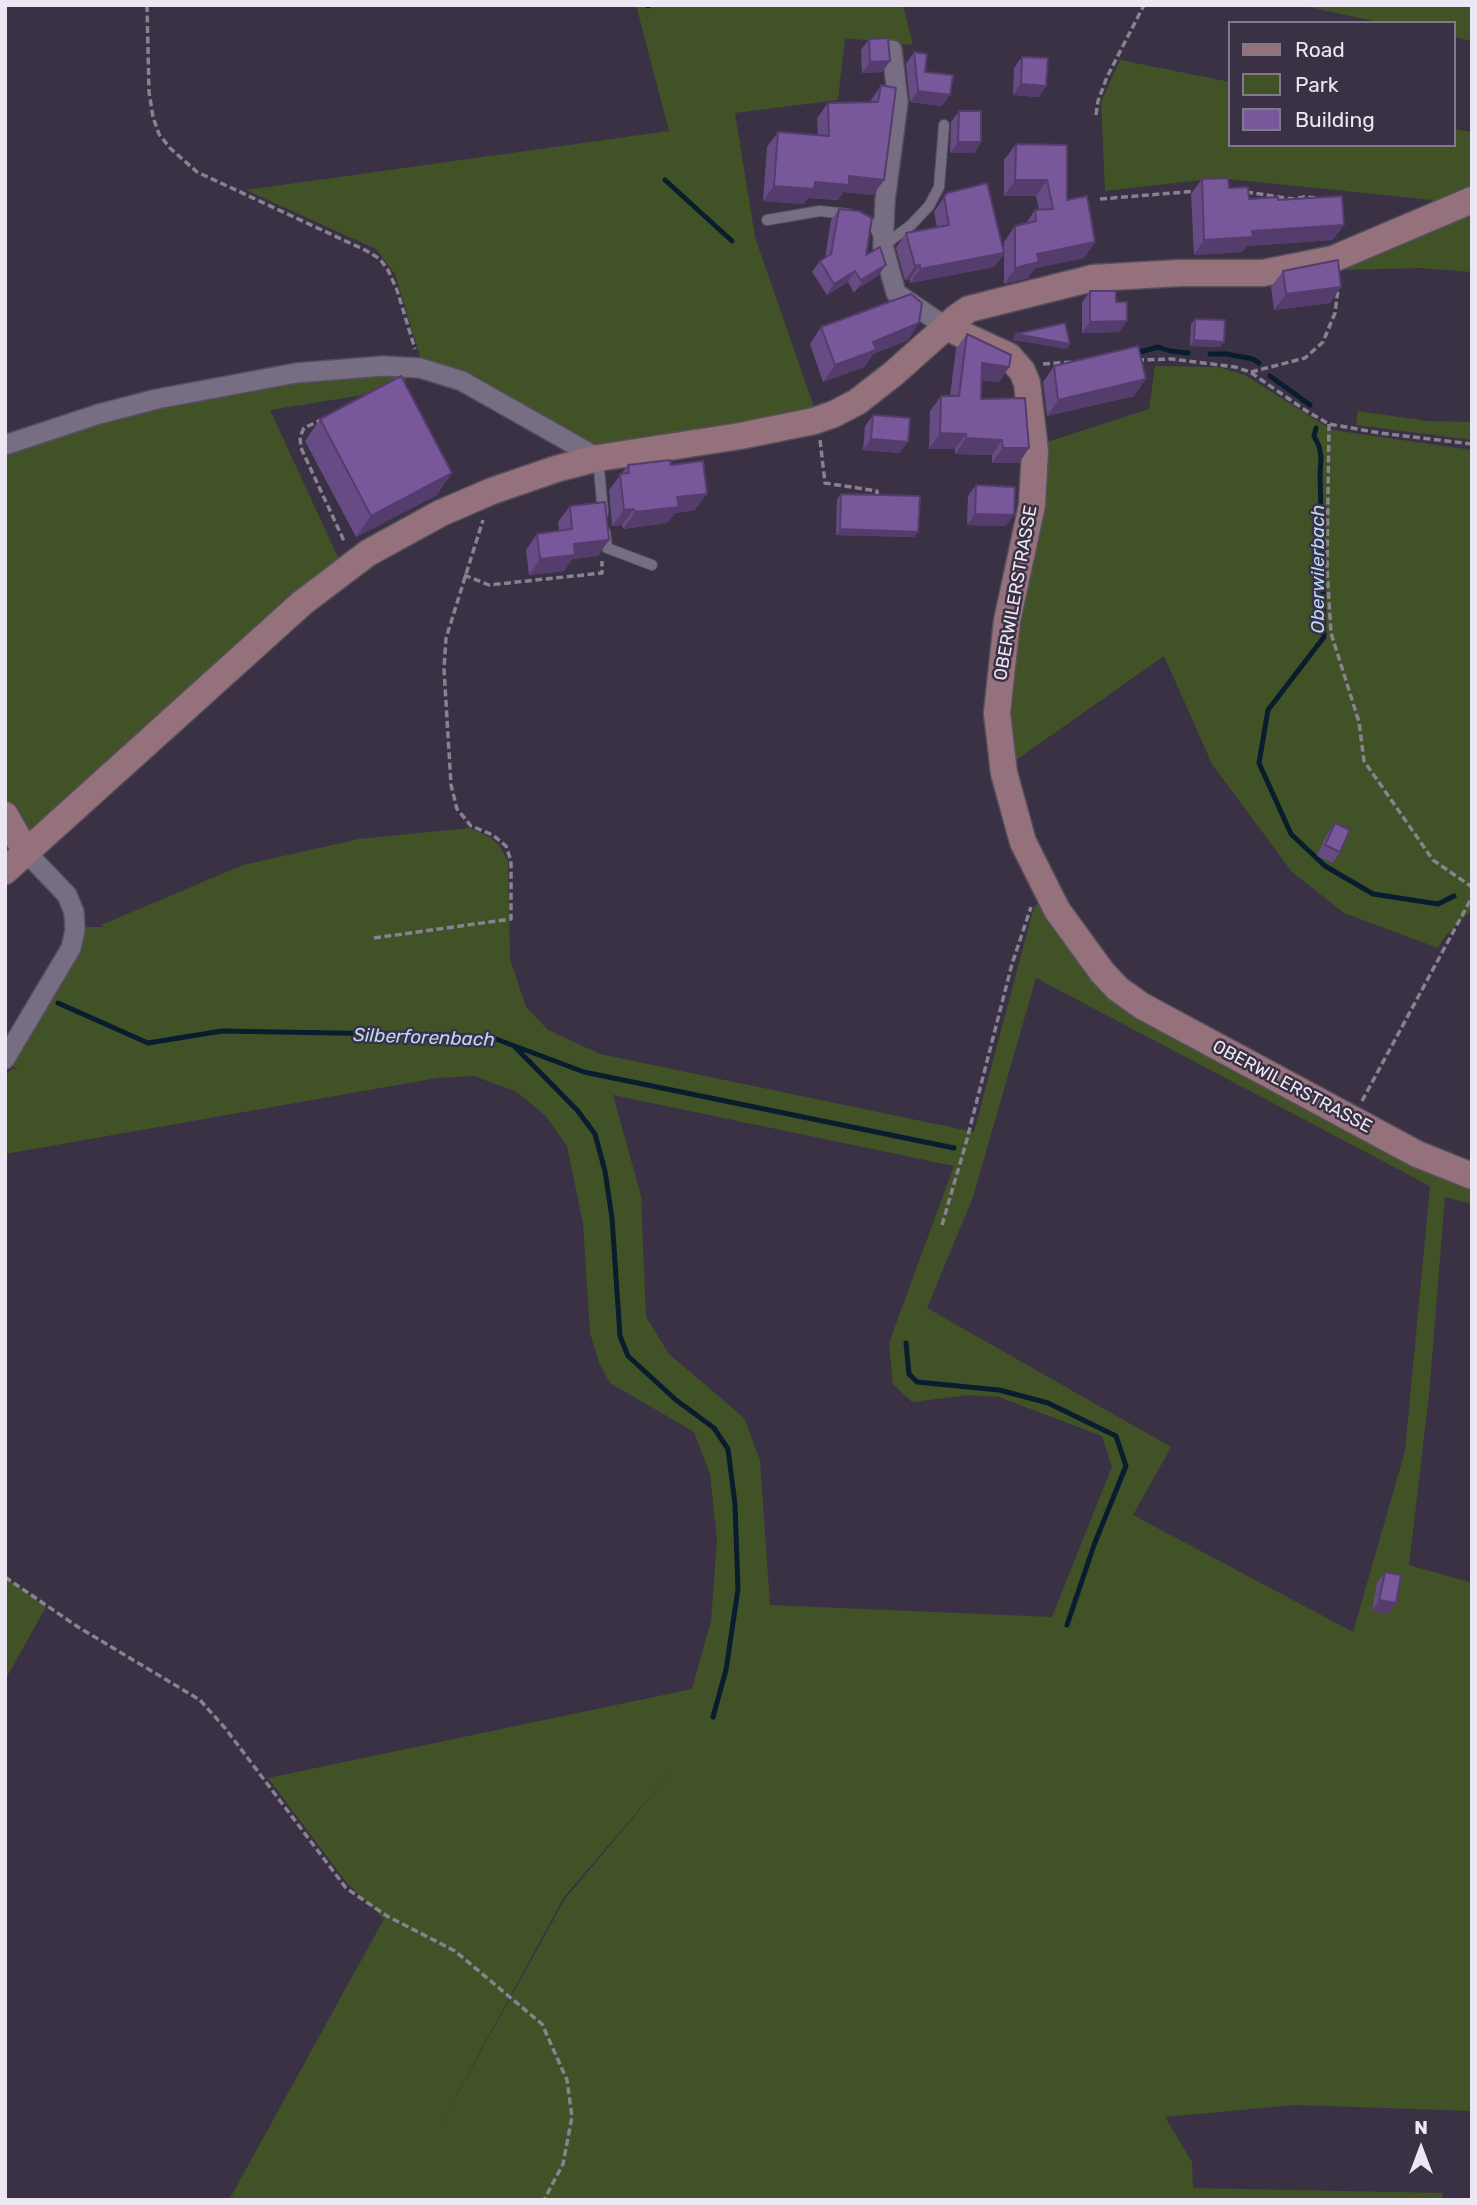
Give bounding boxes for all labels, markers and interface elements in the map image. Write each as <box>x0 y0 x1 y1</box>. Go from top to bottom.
legend <box>1228 21 1456 147</box>
text: Road <box>1295 37 1345 62</box>
text: Park <box>1295 72 1339 97</box>
text: Building <box>1295 107 1375 132</box>
street label: OBERWILERSTRASSE <box>990 504 1042 682</box>
water label: Oberwilerbach <box>1308 505 1330 633</box>
water label: Silberforenbach <box>353 1024 495 1052</box>
street label: OBERWILERSTRASSE <box>1209 1036 1375 1138</box>
north arrow <box>1386 2114 1456 2184</box>
text: N <box>1414 2116 1428 2139</box>

